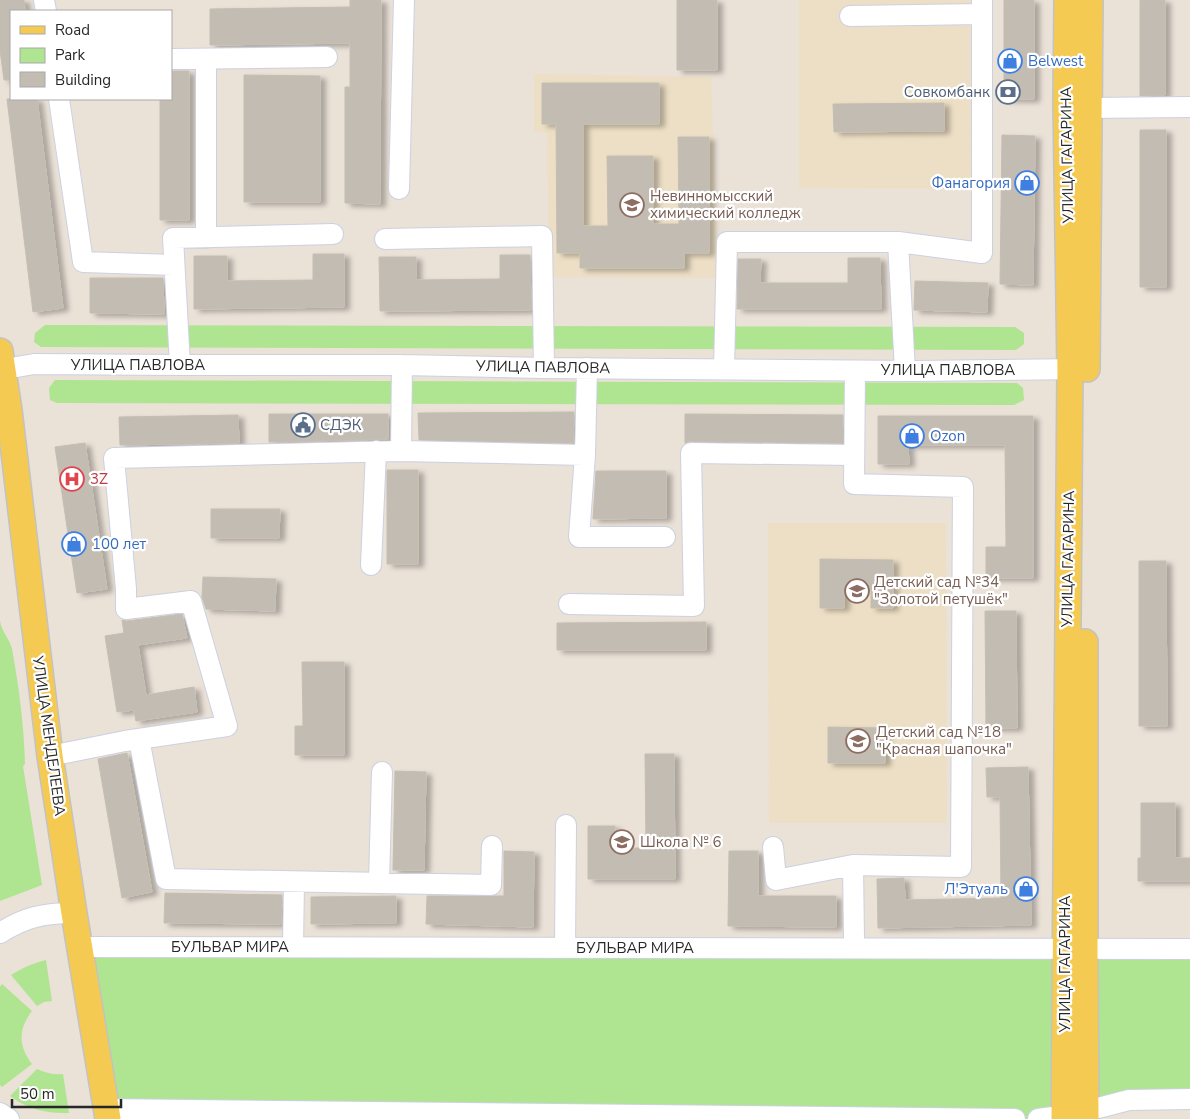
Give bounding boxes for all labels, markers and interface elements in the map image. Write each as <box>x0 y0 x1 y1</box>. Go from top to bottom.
legend <box>10 10 172 100</box>
text: Road <box>55 20 90 40</box>
text: Park <box>55 45 85 65</box>
shop icon: Belwest <box>997 48 1023 74</box>
place label: Belwest <box>1028 51 1084 71</box>
text: Building <box>55 70 111 90</box>
bank icon: Совкомбанк <box>995 79 1021 105</box>
place label: Совкомбанк <box>904 82 990 102</box>
street label: УЛИЦА ГАГАРИНА <box>1056 86 1078 225</box>
shop icon: Фанагория <box>1014 170 1040 196</box>
place label: Фанагория <box>932 173 1010 193</box>
place label: Невинномысский химический колледж <box>650 186 801 223</box>
school or university icon: Невинномысский химический колледж <box>619 192 645 218</box>
street label: УЛИЦА ПАВЛОВА <box>70 355 205 375</box>
street label: УЛИЦА ПАВЛОВА <box>475 356 610 378</box>
street label: УЛИЦА ПАВЛОВА <box>880 360 1015 380</box>
public building icon: СДЭК <box>290 412 316 438</box>
place label: СДЭК <box>320 415 362 435</box>
shop icon: Ozon <box>899 423 925 449</box>
place label: Ozon <box>930 426 965 446</box>
hospital icon: 3Z <box>59 466 85 492</box>
place label: 3Z <box>90 469 108 489</box>
street label: УЛИЦА ГАГАРИНА <box>1057 490 1079 629</box>
shop icon: 100 лет <box>61 531 87 557</box>
place label: 100 лет <box>92 534 147 554</box>
place label: Детский сад №34 "Золотой петушёк" <box>874 572 1008 609</box>
school or university icon: Детский сад №34 "Золотой петушёк" <box>844 578 870 604</box>
street label: УЛИЦА МЕНДЕЛЕЕВА <box>28 654 70 817</box>
place label: Детский сад №18 "Красная шапочка" <box>876 722 1012 759</box>
school or university icon: Детский сад №18 "Красная шапочка" <box>845 728 871 754</box>
school or university icon: Школа № 6 <box>609 829 635 855</box>
place label: Школа № 6 <box>640 832 722 852</box>
shop icon: Л'Этуаль <box>1013 876 1039 902</box>
place label: Л'Этуаль <box>944 879 1008 899</box>
street label: УЛИЦА ГАГАРИНА <box>1055 895 1075 1033</box>
street label: БУЛЬВАР МИРА <box>171 937 289 957</box>
street label: БУЛЬВАР МИРА <box>576 938 694 958</box>
scale bar <box>12 1076 121 1108</box>
text: 50 m <box>20 1084 55 1104</box>

